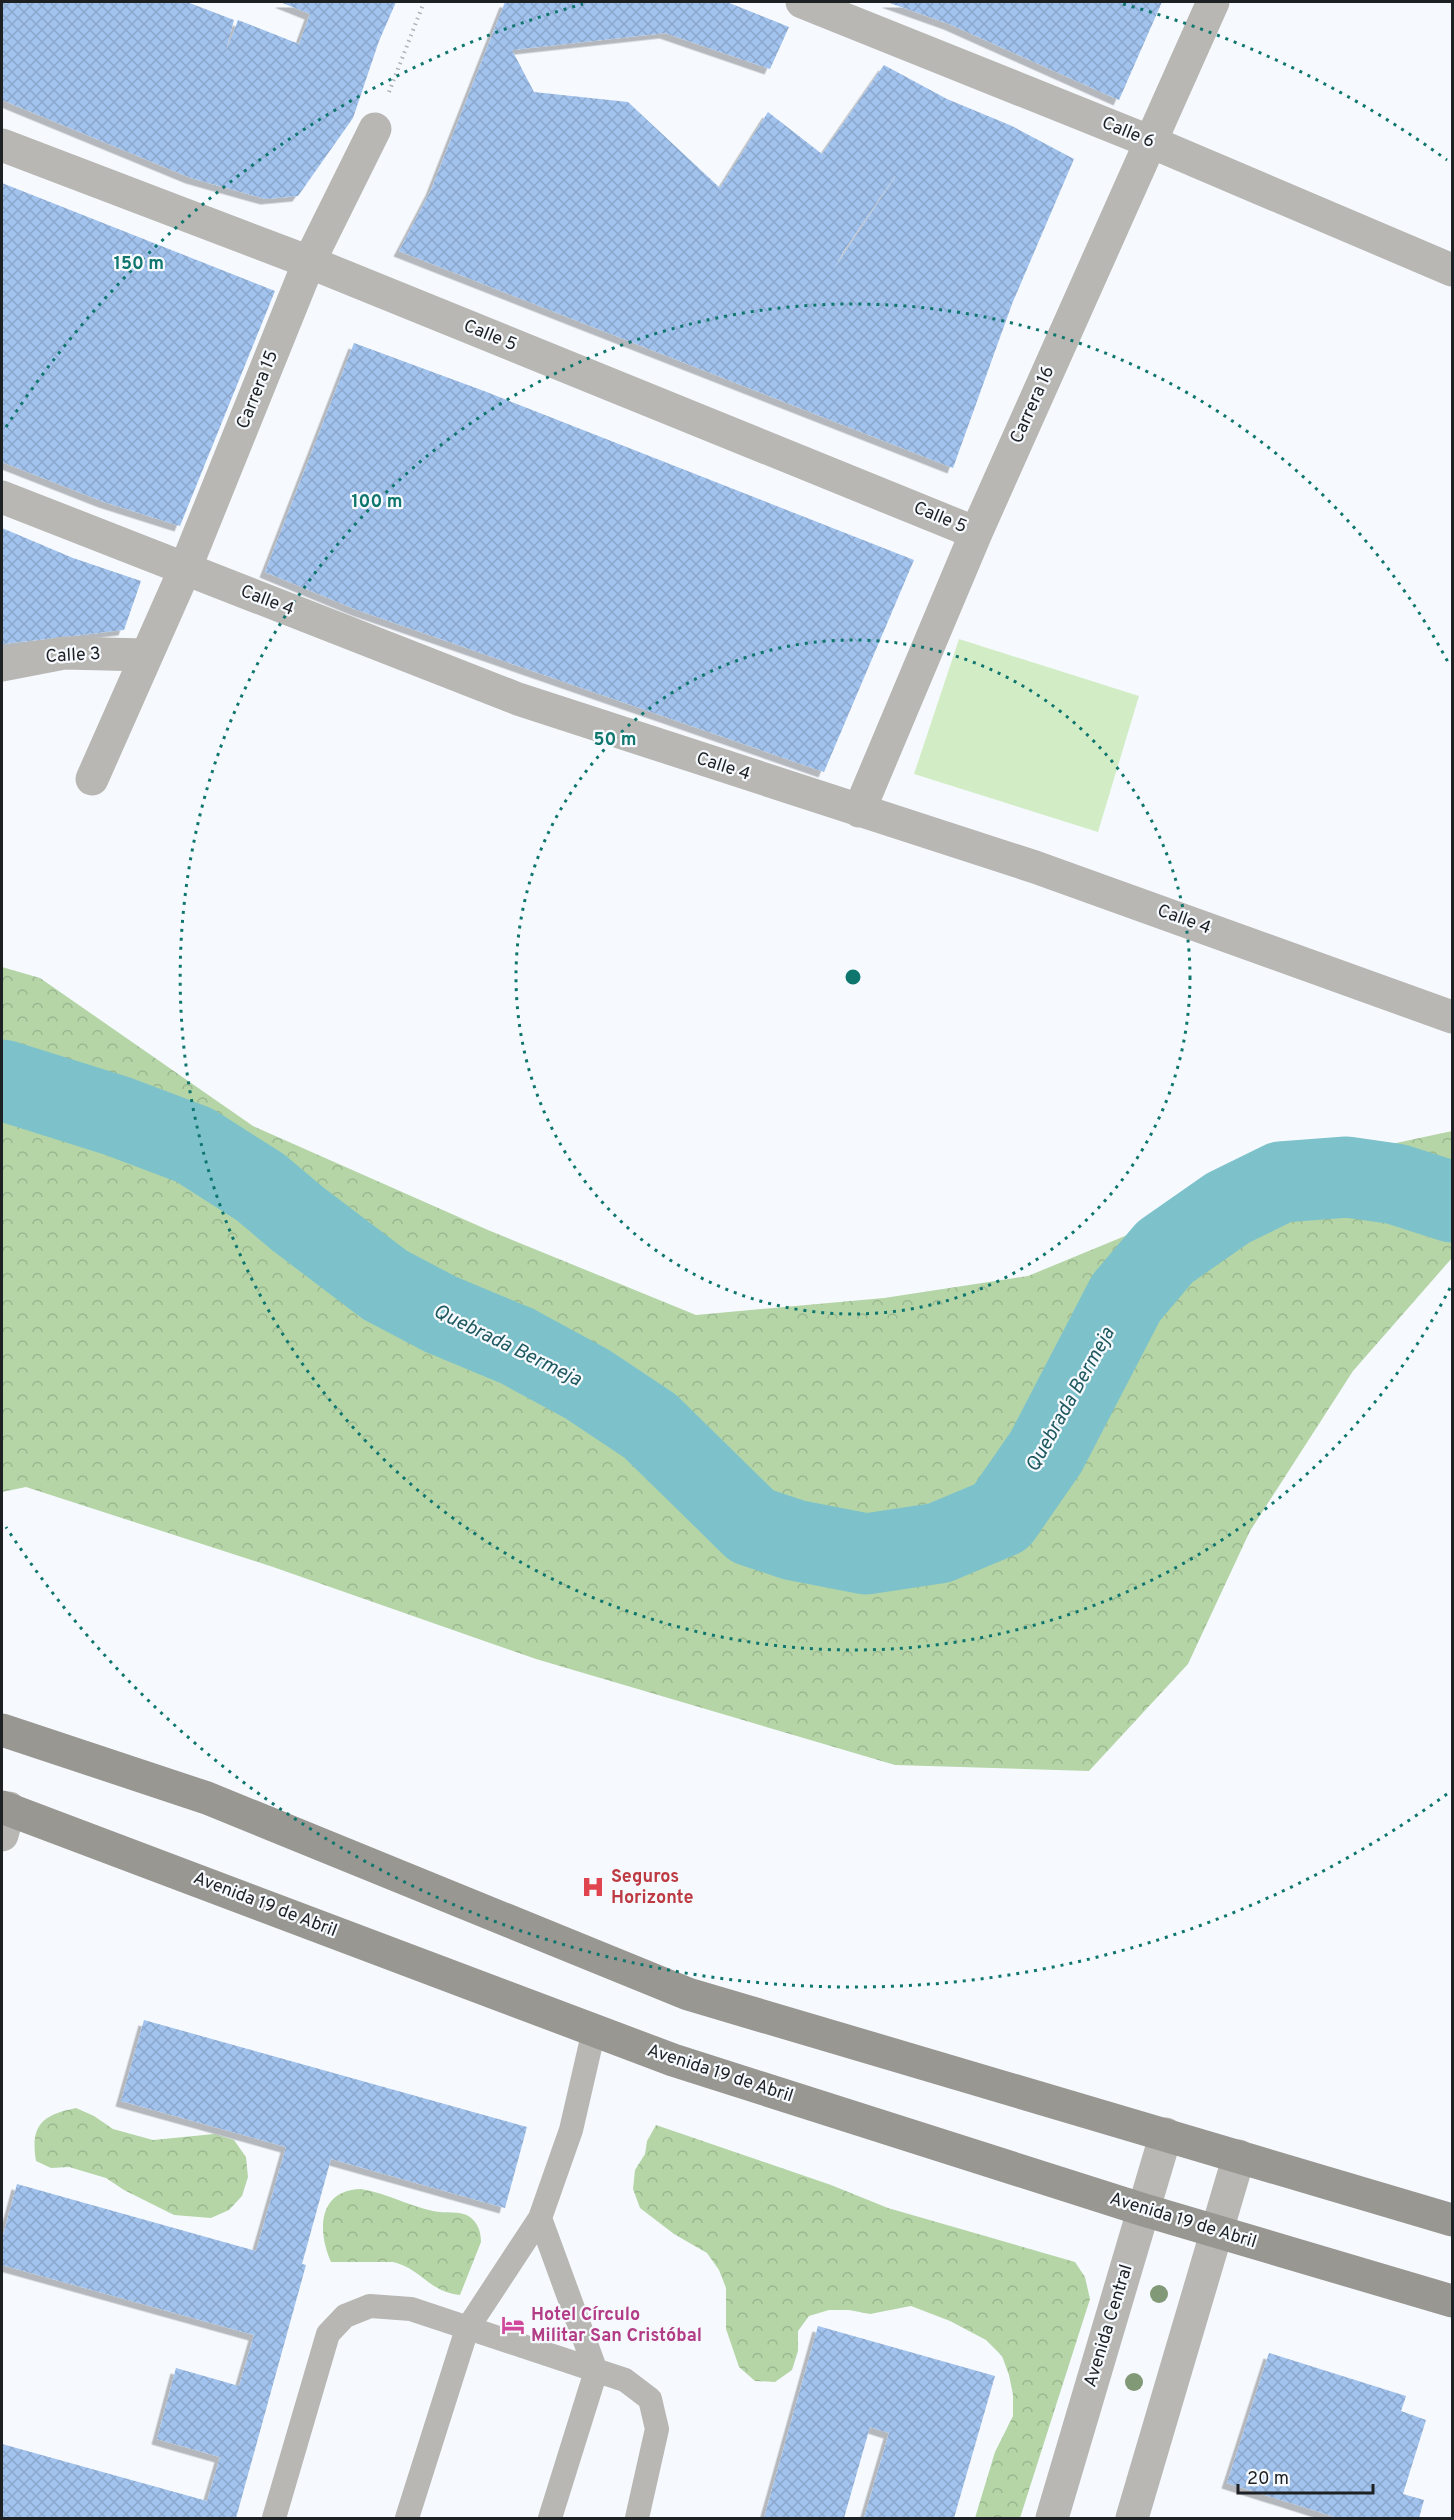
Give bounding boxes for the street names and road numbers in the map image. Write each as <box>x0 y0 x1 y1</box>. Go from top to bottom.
street label: Calle 6 <box>1098 112 1158 154</box>
street label: Calle 5 <box>460 315 520 357</box>
street label: Carrera 15 <box>232 347 284 433</box>
street label: Carrera 16 <box>1006 363 1060 447</box>
street label: Calle 5 <box>910 497 970 539</box>
street label: Calle 4 <box>237 580 297 622</box>
street label: Calle 3 <box>45 643 101 669</box>
street label: Calle 4 <box>693 747 753 787</box>
street label: Calle 4 <box>1154 900 1214 940</box>
street label: Avenida 19 de Abril <box>190 1867 340 1943</box>
street label: Avenida 19 de Abril <box>644 2040 796 2108</box>
street label: Avenida 19 de Abril <box>1107 2188 1259 2254</box>
street label: Avenida Central <box>1079 2262 1139 2390</box>

